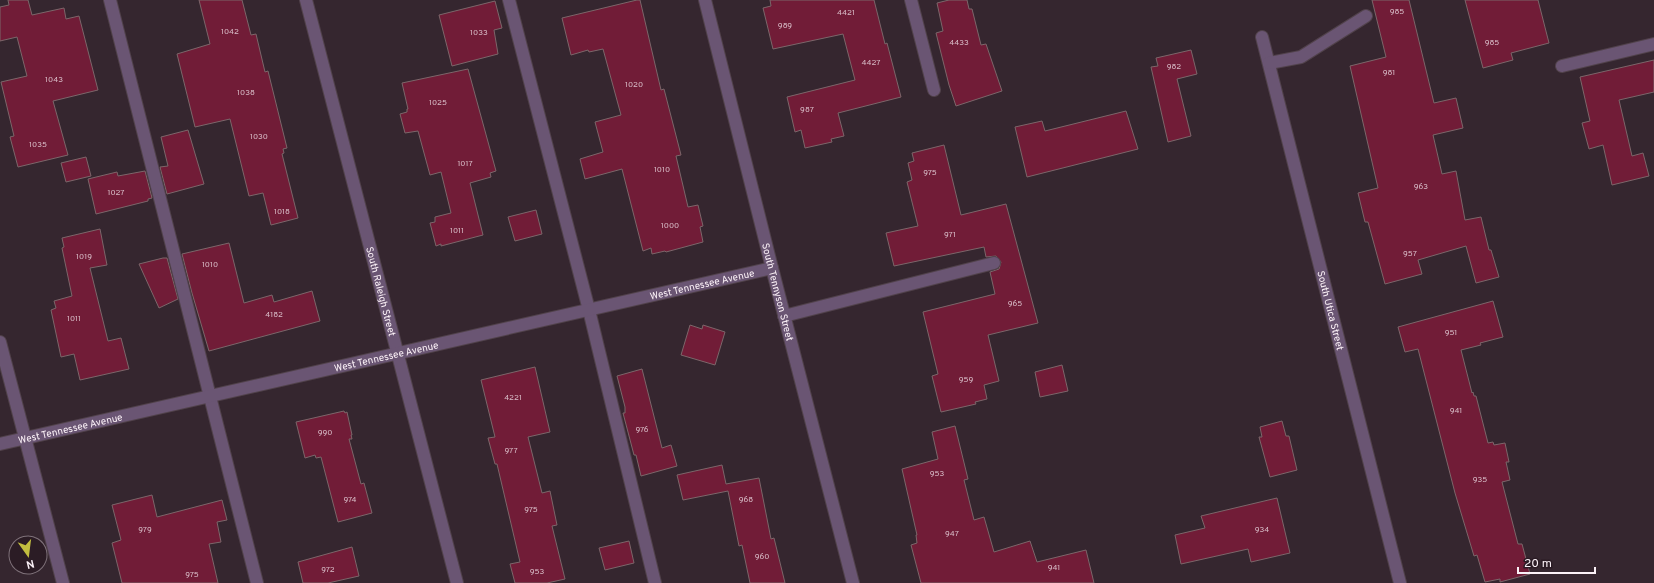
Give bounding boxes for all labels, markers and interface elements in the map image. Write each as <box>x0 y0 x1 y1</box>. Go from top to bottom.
house number: 985 <box>1390 7 1404 17</box>
house number: 4421 <box>837 8 855 18</box>
house number: 989 <box>778 21 792 31</box>
house number: 1042 <box>221 27 239 37</box>
house number: 1033 <box>470 28 488 38</box>
house number: 4433 <box>949 38 969 48</box>
house number: 985 <box>1485 38 1499 48</box>
house number: 4427 <box>862 58 880 68</box>
house number: 982 <box>1167 62 1181 72</box>
house number: 981 <box>1383 68 1395 78</box>
house number: 1043 <box>45 75 63 85</box>
house number: 1020 <box>625 80 643 90</box>
house number: 1038 <box>237 88 255 98</box>
house number: 1025 <box>429 98 447 108</box>
house number: 987 <box>800 105 814 115</box>
house number: 1030 <box>250 132 268 142</box>
house number: 1035 <box>29 140 47 150</box>
house number: 1017 <box>457 159 473 169</box>
house number: 1010 <box>654 165 670 175</box>
house number: 975 <box>923 168 937 178</box>
house number: 963 <box>1414 182 1428 192</box>
house number: 1027 <box>107 188 125 198</box>
house number: 1018 <box>274 207 290 217</box>
house number: 1000 <box>661 221 679 231</box>
house number: 1011 <box>450 226 464 236</box>
house number: 971 <box>944 230 956 240</box>
street label: South Tennyson Street <box>758 242 796 343</box>
street label: South Raleigh Street <box>362 245 398 338</box>
house number: 957 <box>1403 249 1417 259</box>
house number: 1019 <box>76 252 92 262</box>
house number: 1010 <box>202 260 218 270</box>
street label: West Tennessee Avenue <box>649 267 756 304</box>
street label: South Utica Street <box>1313 270 1346 352</box>
house number: 965 <box>1008 299 1022 309</box>
house number: 4182 <box>265 310 283 320</box>
house number: 1011 <box>67 314 81 324</box>
house number: 951 <box>1445 328 1457 338</box>
street label: West Tennessee Avenue <box>333 339 440 376</box>
house number: 959 <box>959 375 973 385</box>
house number: 4221 <box>504 393 522 403</box>
house number: 941 <box>1450 406 1462 416</box>
street label: West Tennessee Avenue <box>17 411 124 448</box>
house number: 976 <box>635 425 649 435</box>
house number: 990 <box>318 428 332 438</box>
house number: 977 <box>504 446 518 456</box>
house number: 953 <box>930 469 944 479</box>
house number: 935 <box>1473 475 1487 485</box>
house number: 974 <box>344 495 356 505</box>
house number: 968 <box>739 495 753 505</box>
house number: 975 <box>524 505 538 515</box>
house number: 979 <box>138 525 152 535</box>
house number: 934 <box>1255 525 1269 535</box>
house number: 947 <box>945 529 959 539</box>
north arrow <box>8 535 48 575</box>
scale bar <box>1518 549 1595 575</box>
house number: 960 <box>755 552 769 562</box>
text: N <box>25 556 36 571</box>
text: 20 m <box>1524 556 1552 572</box>
house number: 941 <box>1048 563 1060 573</box>
house number: 972 <box>321 565 335 575</box>
house number: 953 <box>530 567 544 577</box>
house number: 975 <box>185 570 199 580</box>

